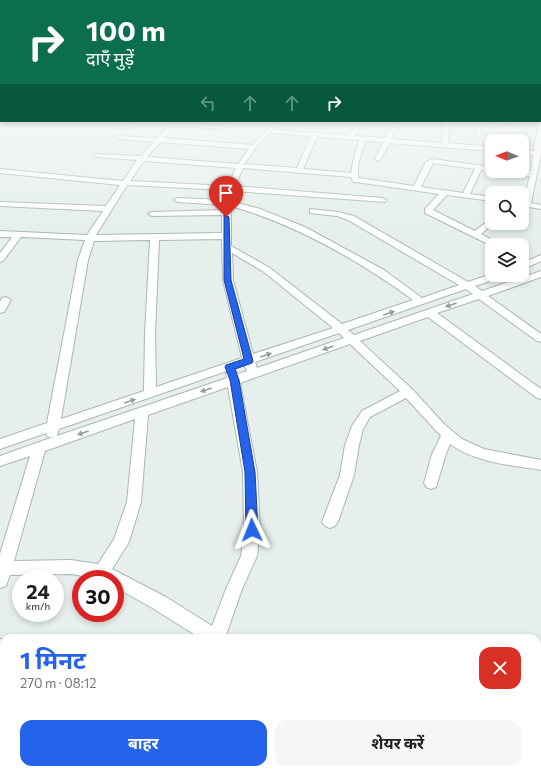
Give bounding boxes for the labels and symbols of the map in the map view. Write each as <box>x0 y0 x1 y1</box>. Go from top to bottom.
north arrow <box>485 134 529 178</box>
pin <box>209 176 243 217</box>
one-way arrow <box>445 302 457 308</box>
one-way arrow <box>384 309 396 315</box>
one-way arrow <box>322 345 334 351</box>
one-way arrow <box>261 352 273 358</box>
one-way arrow <box>199 388 211 394</box>
one-way arrow <box>124 398 136 404</box>
one-way arrow <box>76 430 88 436</box>
position arrow <box>231 509 273 551</box>
speed limit sign: 30 <box>72 570 124 622</box>

